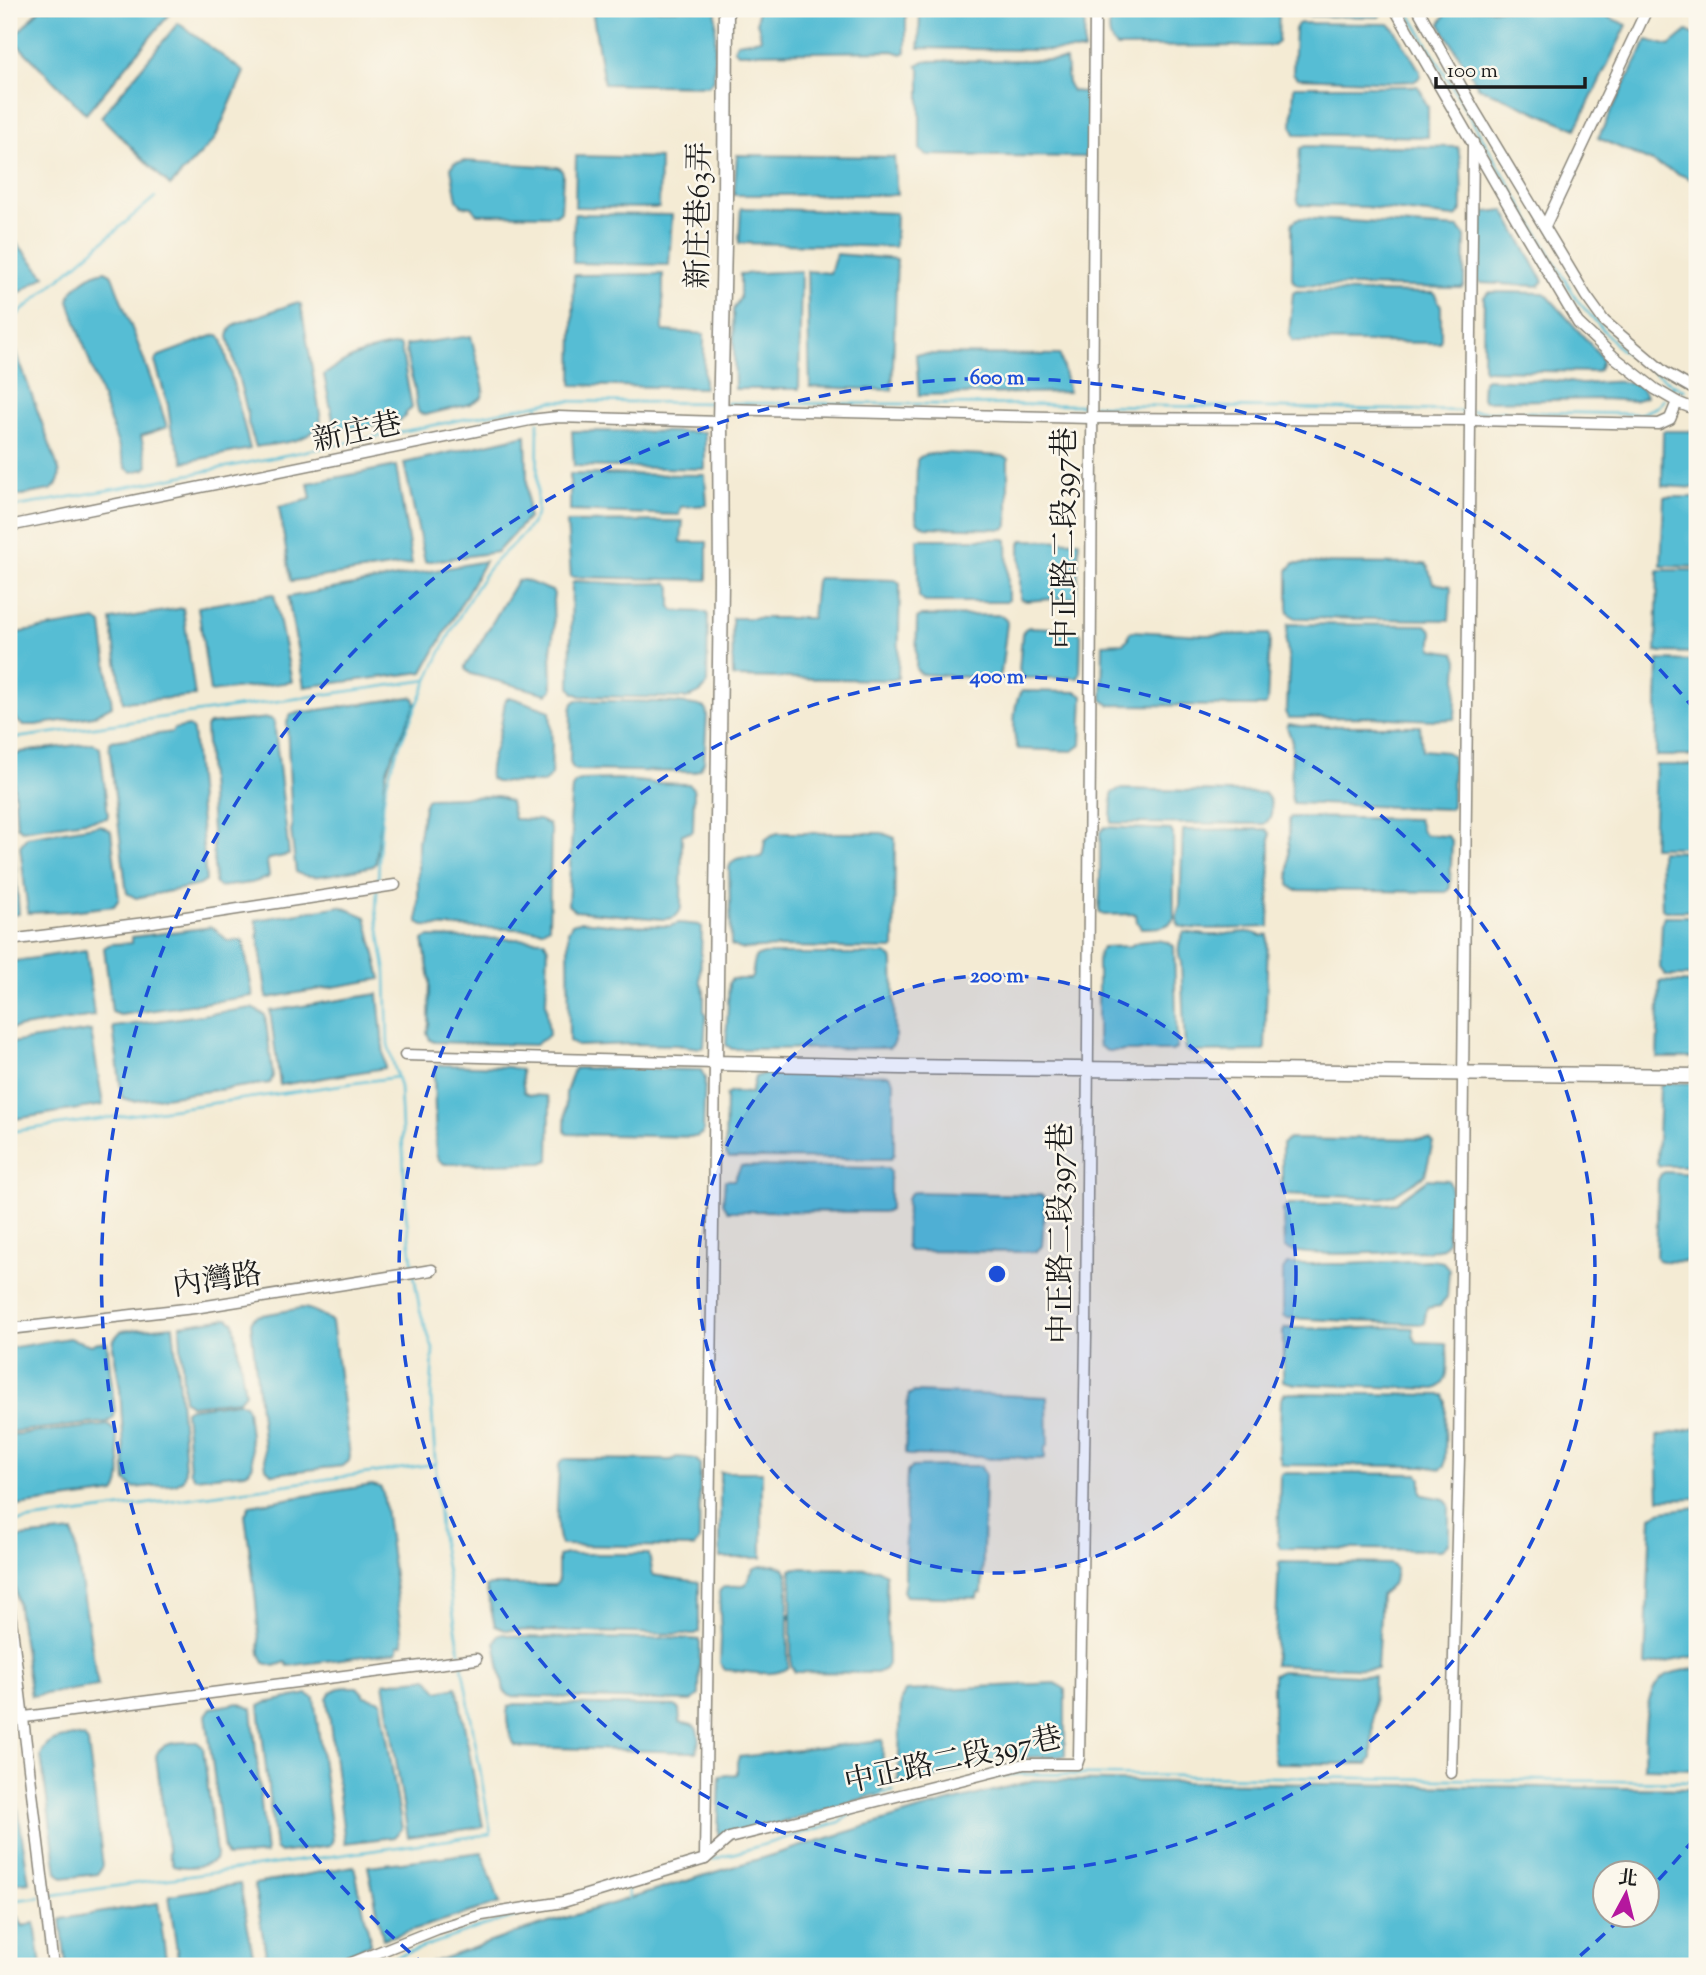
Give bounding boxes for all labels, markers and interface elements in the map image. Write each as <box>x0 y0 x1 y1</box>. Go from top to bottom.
scale bar <box>1436 46 1585 90</box>
text: 100 m <box>1447 57 1498 87</box>
street label: 新庄巷63弄 <box>678 141 723 289</box>
text: 600 m <box>970 364 1025 394</box>
street label: 新庄巷 <box>309 403 406 464</box>
street label: 中正路二段397巷 <box>1045 427 1088 649</box>
text: 400 m <box>969 663 1025 693</box>
text: 200 m <box>970 962 1025 992</box>
street label: 中正路二段397巷 <box>1041 1122 1084 1344</box>
street label: 內灣路 <box>170 1254 265 1309</box>
centre of rings <box>985 1262 1009 1286</box>
street label: 中正路二段397巷 <box>841 1717 1066 1805</box>
north arrow <box>1590 1860 1660 1930</box>
text: 北 <box>1617 1865 1639 1894</box>

